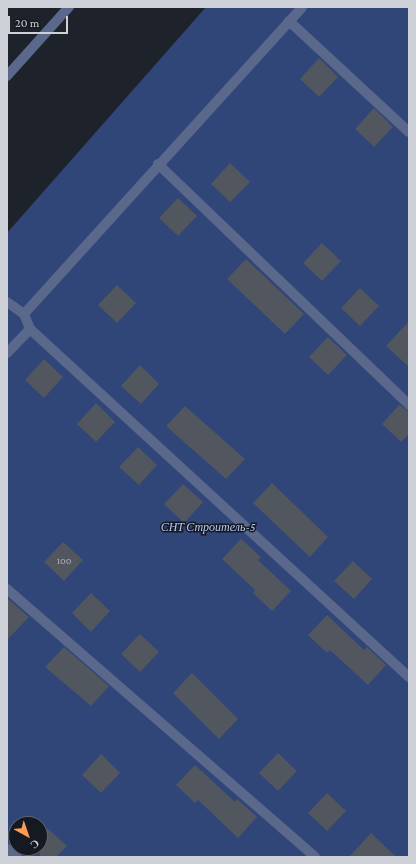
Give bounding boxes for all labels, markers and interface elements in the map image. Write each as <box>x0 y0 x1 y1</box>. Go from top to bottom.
scale bar <box>10 8 70 34</box>
text: 20 m <box>15 16 39 30</box>
park label: СНТ Строитель-5 <box>161 521 255 535</box>
house number: 100 <box>57 555 71 567</box>
north arrow <box>8 816 48 856</box>
text: С <box>28 837 42 852</box>

